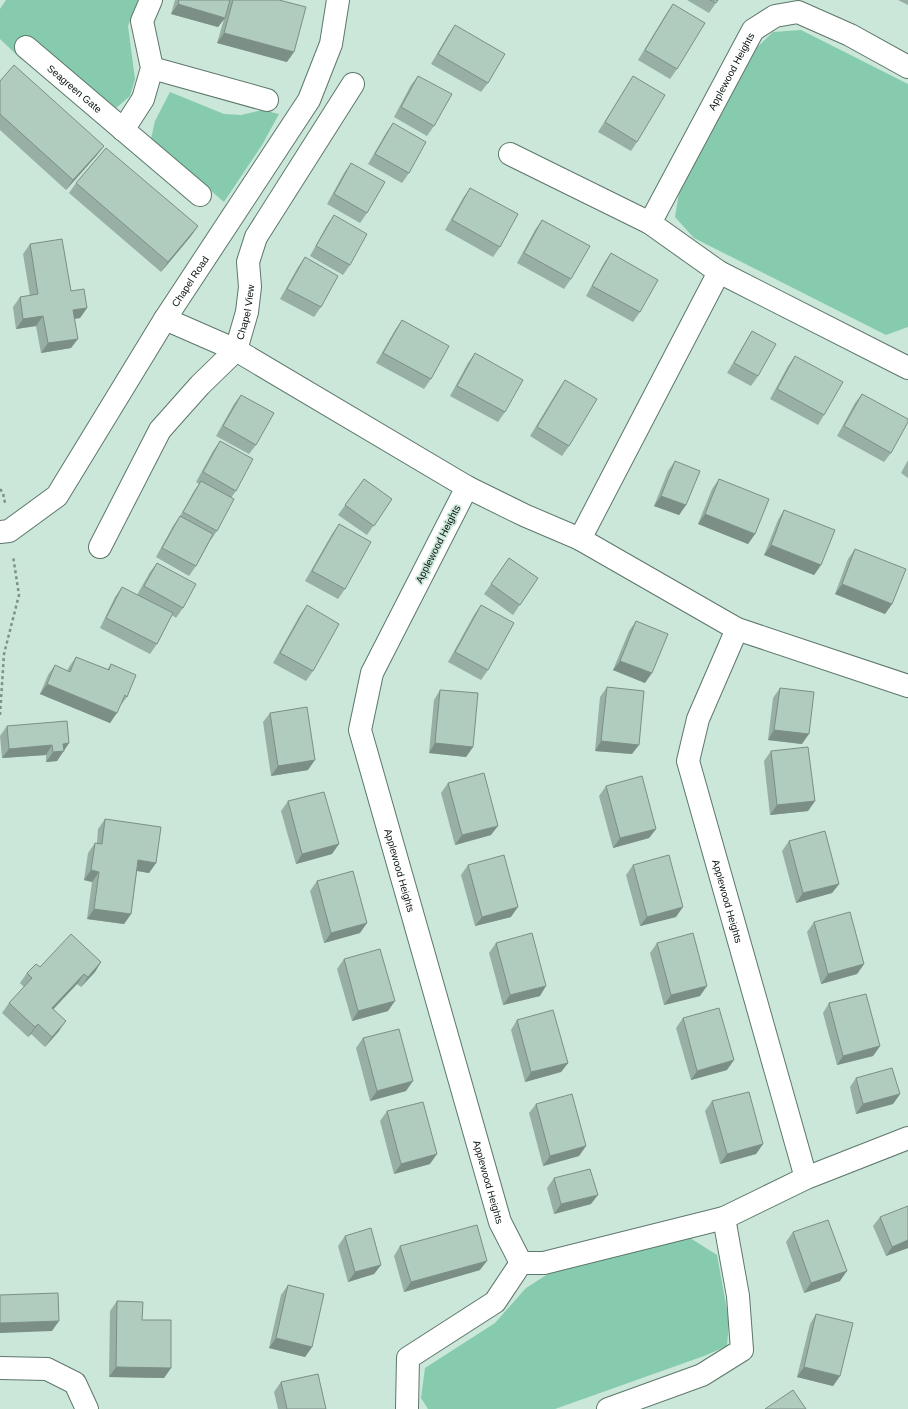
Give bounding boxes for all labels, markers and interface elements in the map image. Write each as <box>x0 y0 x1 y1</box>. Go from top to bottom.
street label: Applewood Heights <box>706 31 756 112</box>
street label: Seagreen Gate <box>45 62 104 115</box>
street label: Chapel Road <box>169 254 210 309</box>
street label: Chapel View <box>234 283 256 341</box>
street label: Applewood Heights <box>414 503 462 585</box>
street label: Applewood Heights <box>383 827 417 913</box>
street label: Applewood Heights <box>711 858 745 944</box>
street label: Applewood Heights <box>472 1139 506 1225</box>

